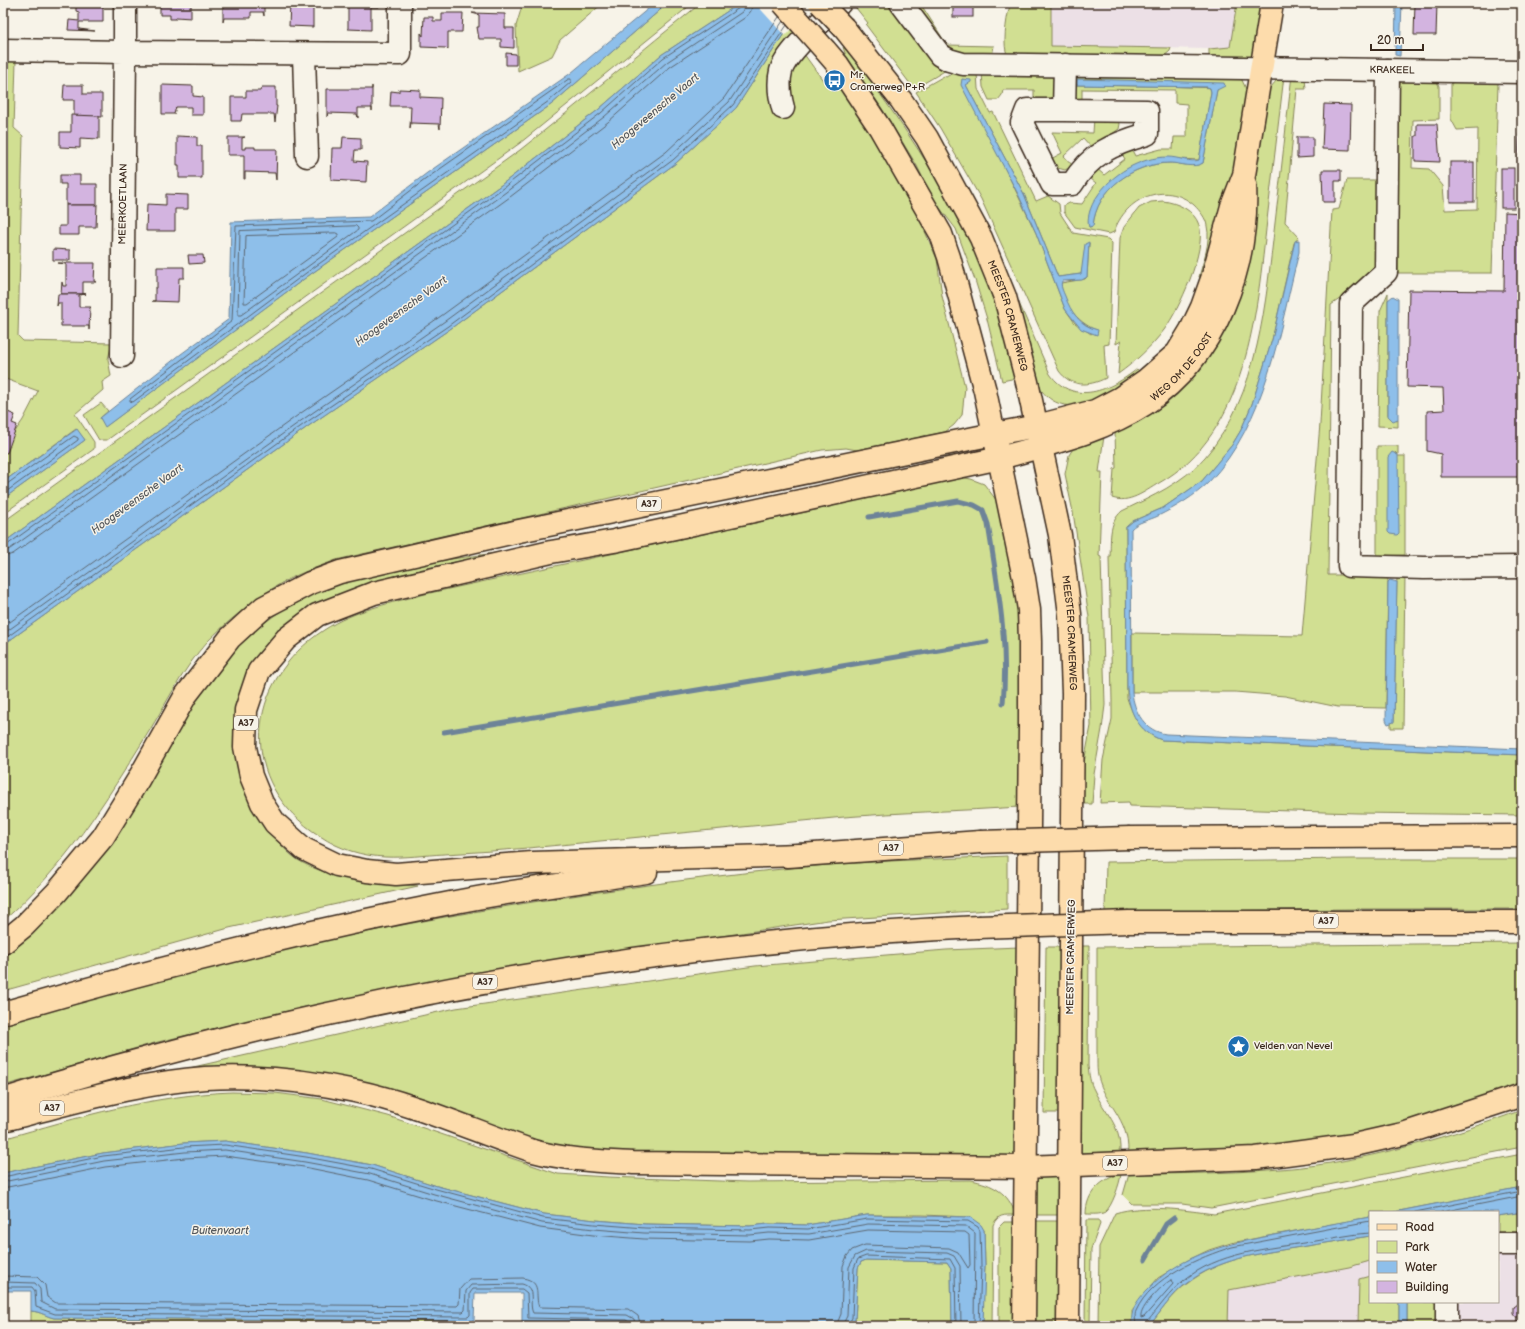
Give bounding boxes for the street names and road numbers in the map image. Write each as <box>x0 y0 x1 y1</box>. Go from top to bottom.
street label: KRAKEEL <box>1369 64 1415 76</box>
street label: MEERKOETLAAN <box>116 163 130 245</box>
street label: MEESTER CRAMERWEG <box>985 259 1030 373</box>
street label: WEG OM DE OOST <box>1148 330 1215 404</box>
road number: A37 <box>637 497 661 511</box>
street label: MEESTER CRAMERWEG <box>1059 575 1079 691</box>
road number: A37 <box>234 716 258 730</box>
road number: A37 <box>879 841 903 855</box>
street label: MEESTER CRAMERWEG <box>1064 899 1078 1015</box>
road number: A37 <box>1314 914 1338 928</box>
road number: A37 <box>473 975 497 989</box>
road number: A37 <box>40 1101 64 1115</box>
road number: A37 <box>1103 1156 1127 1170</box>

